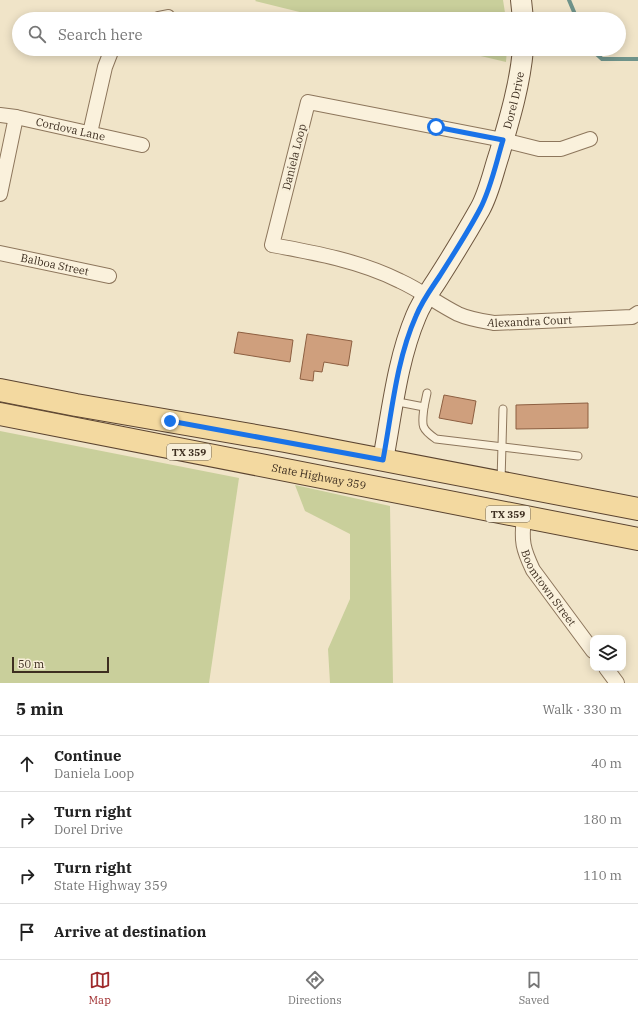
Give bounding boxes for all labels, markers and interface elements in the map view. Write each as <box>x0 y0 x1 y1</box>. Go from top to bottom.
search box <box>12 12 626 56</box>
icon: search <box>26 23 48 45</box>
text: Search here <box>58 25 143 44</box>
street label: Dorel Drive <box>500 70 527 131</box>
street label: Cordova Lane <box>34 115 107 144</box>
route start <box>427 118 445 136</box>
street label: Daniela Loop <box>279 122 309 192</box>
street label: Balboa Street <box>19 251 90 279</box>
street label: Alexandra Court <box>486 313 572 330</box>
route end <box>161 412 179 430</box>
road number: TX 359 <box>167 444 211 460</box>
street label: State Highway 359 <box>270 460 367 493</box>
road number: TX 359 <box>486 506 530 522</box>
street label: Boomtown Street <box>518 548 579 629</box>
map controls <box>590 635 626 671</box>
button: layers <box>590 635 626 671</box>
scale bar <box>12 655 109 674</box>
text: 50 m <box>18 657 44 671</box>
text: 5 min <box>16 698 64 720</box>
text: Walk · 330 m <box>543 701 622 718</box>
text: Continue <box>54 746 121 765</box>
icon: ahead <box>16 753 38 775</box>
text: 40 m <box>591 755 622 772</box>
text: Daniela Loop <box>54 765 134 782</box>
text: Turn right <box>54 802 132 821</box>
icon: right <box>16 809 38 831</box>
text: 180 m <box>583 811 622 828</box>
text: Dorel Drive <box>54 821 123 838</box>
text: Turn right <box>54 858 132 877</box>
icon: right <box>16 865 38 887</box>
text: 110 m <box>583 867 622 884</box>
text: State Highway 359 <box>54 877 167 894</box>
icon: arrive <box>16 921 38 943</box>
text: Arrive at destination <box>54 922 206 941</box>
tab: Map <box>89 969 111 1007</box>
tab: Directions <box>288 969 342 1007</box>
tab: Saved <box>519 969 549 1007</box>

